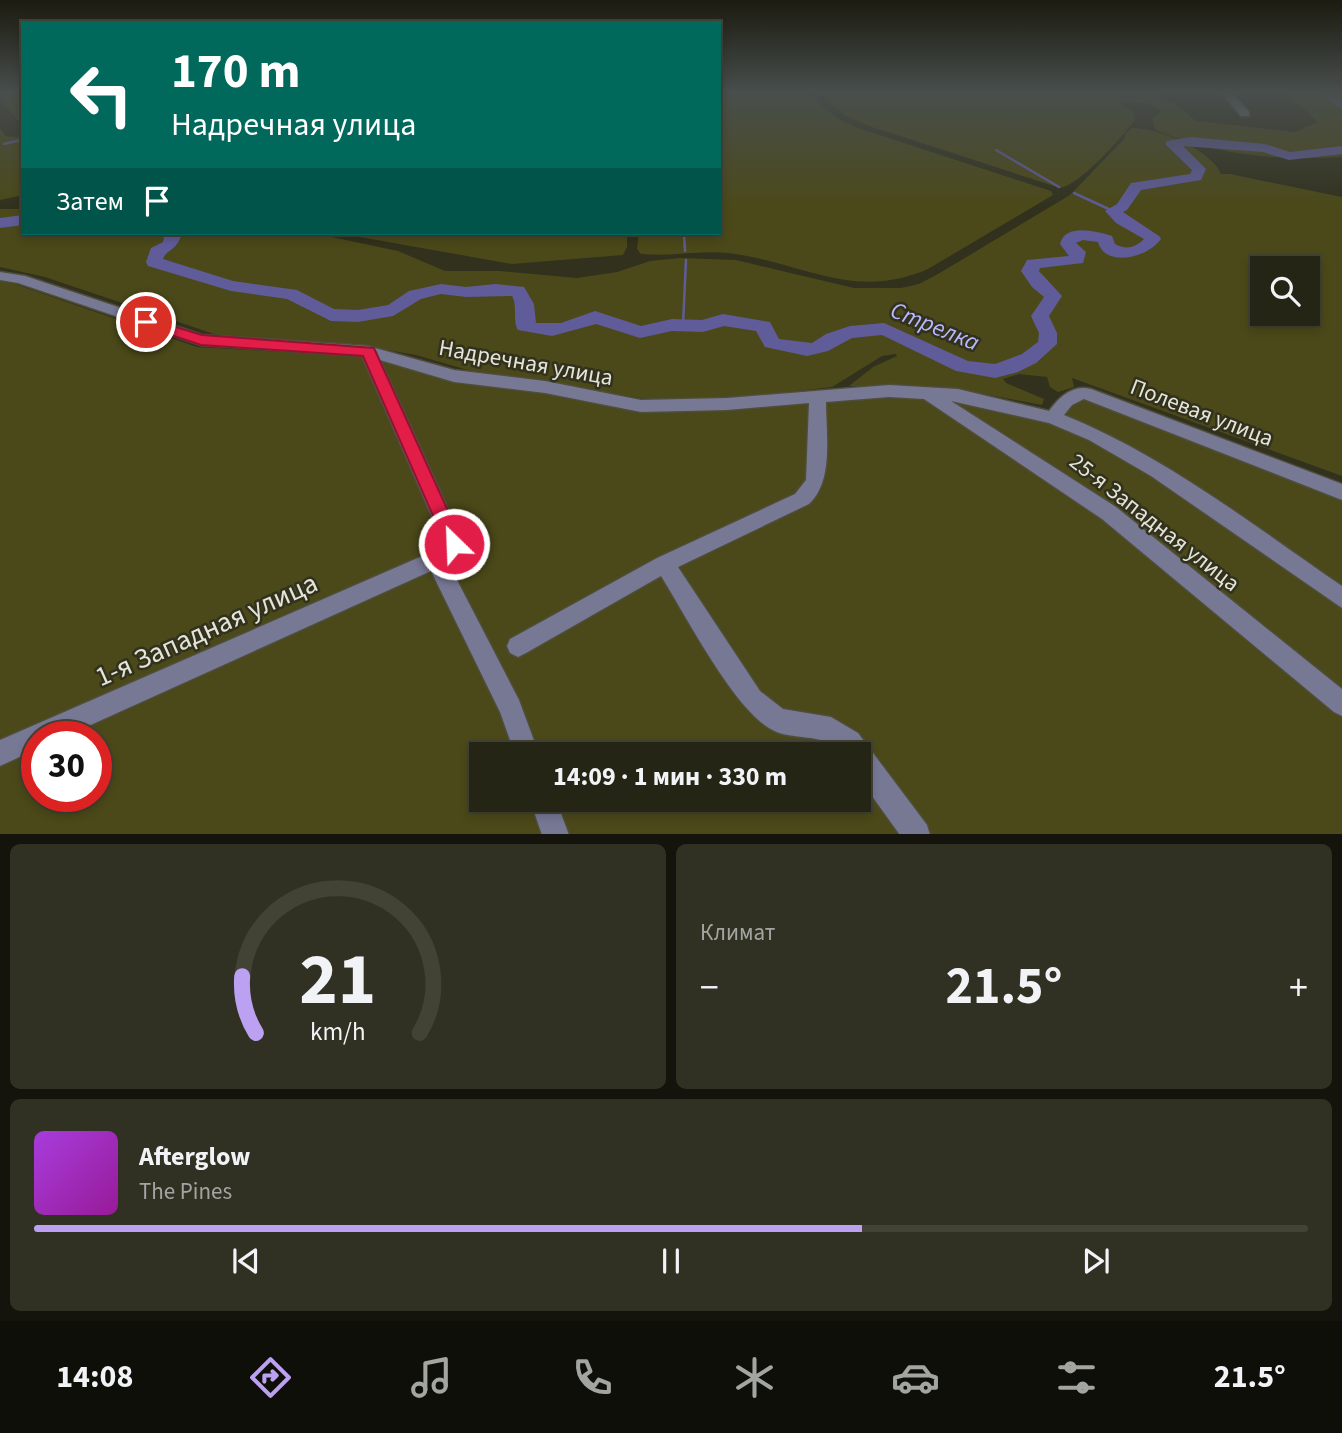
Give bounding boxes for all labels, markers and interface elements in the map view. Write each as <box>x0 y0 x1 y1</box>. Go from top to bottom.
text: 170 m <box>171 37 300 107</box>
icon: left <box>56 49 147 140</box>
text: Надречная улица <box>171 102 416 148</box>
icon: arrive <box>138 182 176 220</box>
text: Затем <box>56 183 124 220</box>
map controls <box>1250 256 1320 326</box>
button: search <box>1250 256 1320 326</box>
pin <box>116 292 176 352</box>
water label: Стрелка <box>885 293 985 360</box>
icon: arrive <box>127 303 165 341</box>
street label: Надречная улица <box>436 331 616 394</box>
street label: Полевая улица <box>1125 370 1278 455</box>
street label: 25-я Западная улица <box>1062 445 1247 600</box>
position arrow <box>417 507 491 581</box>
street label: 1-я Западная улица <box>89 563 324 697</box>
speed limit sign: 30 <box>21 721 112 812</box>
text: 14:09 · 1 мин · 330 m <box>553 758 787 795</box>
text: Климат <box>700 916 775 949</box>
text: 21 <box>300 928 376 1032</box>
text: 21.5° <box>946 950 1062 1024</box>
text: − <box>700 961 719 1015</box>
text: + <box>1289 961 1308 1015</box>
text: km/h <box>310 1013 366 1049</box>
text: Afterglow <box>139 1138 250 1175</box>
text: The Pines <box>139 1175 232 1208</box>
icon: previous <box>227 1242 265 1280</box>
icon: pause <box>652 1242 690 1280</box>
icon: next <box>1077 1242 1115 1280</box>
icon: directions <box>246 1353 295 1402</box>
icon: music <box>407 1353 456 1402</box>
icon: phone <box>568 1353 617 1402</box>
icon: climate <box>730 1353 779 1402</box>
icon: car <box>891 1353 940 1402</box>
icon: filters <box>1052 1353 1101 1402</box>
text: 14:08 <box>56 1354 133 1400</box>
text: 21.5° <box>1214 1354 1286 1400</box>

